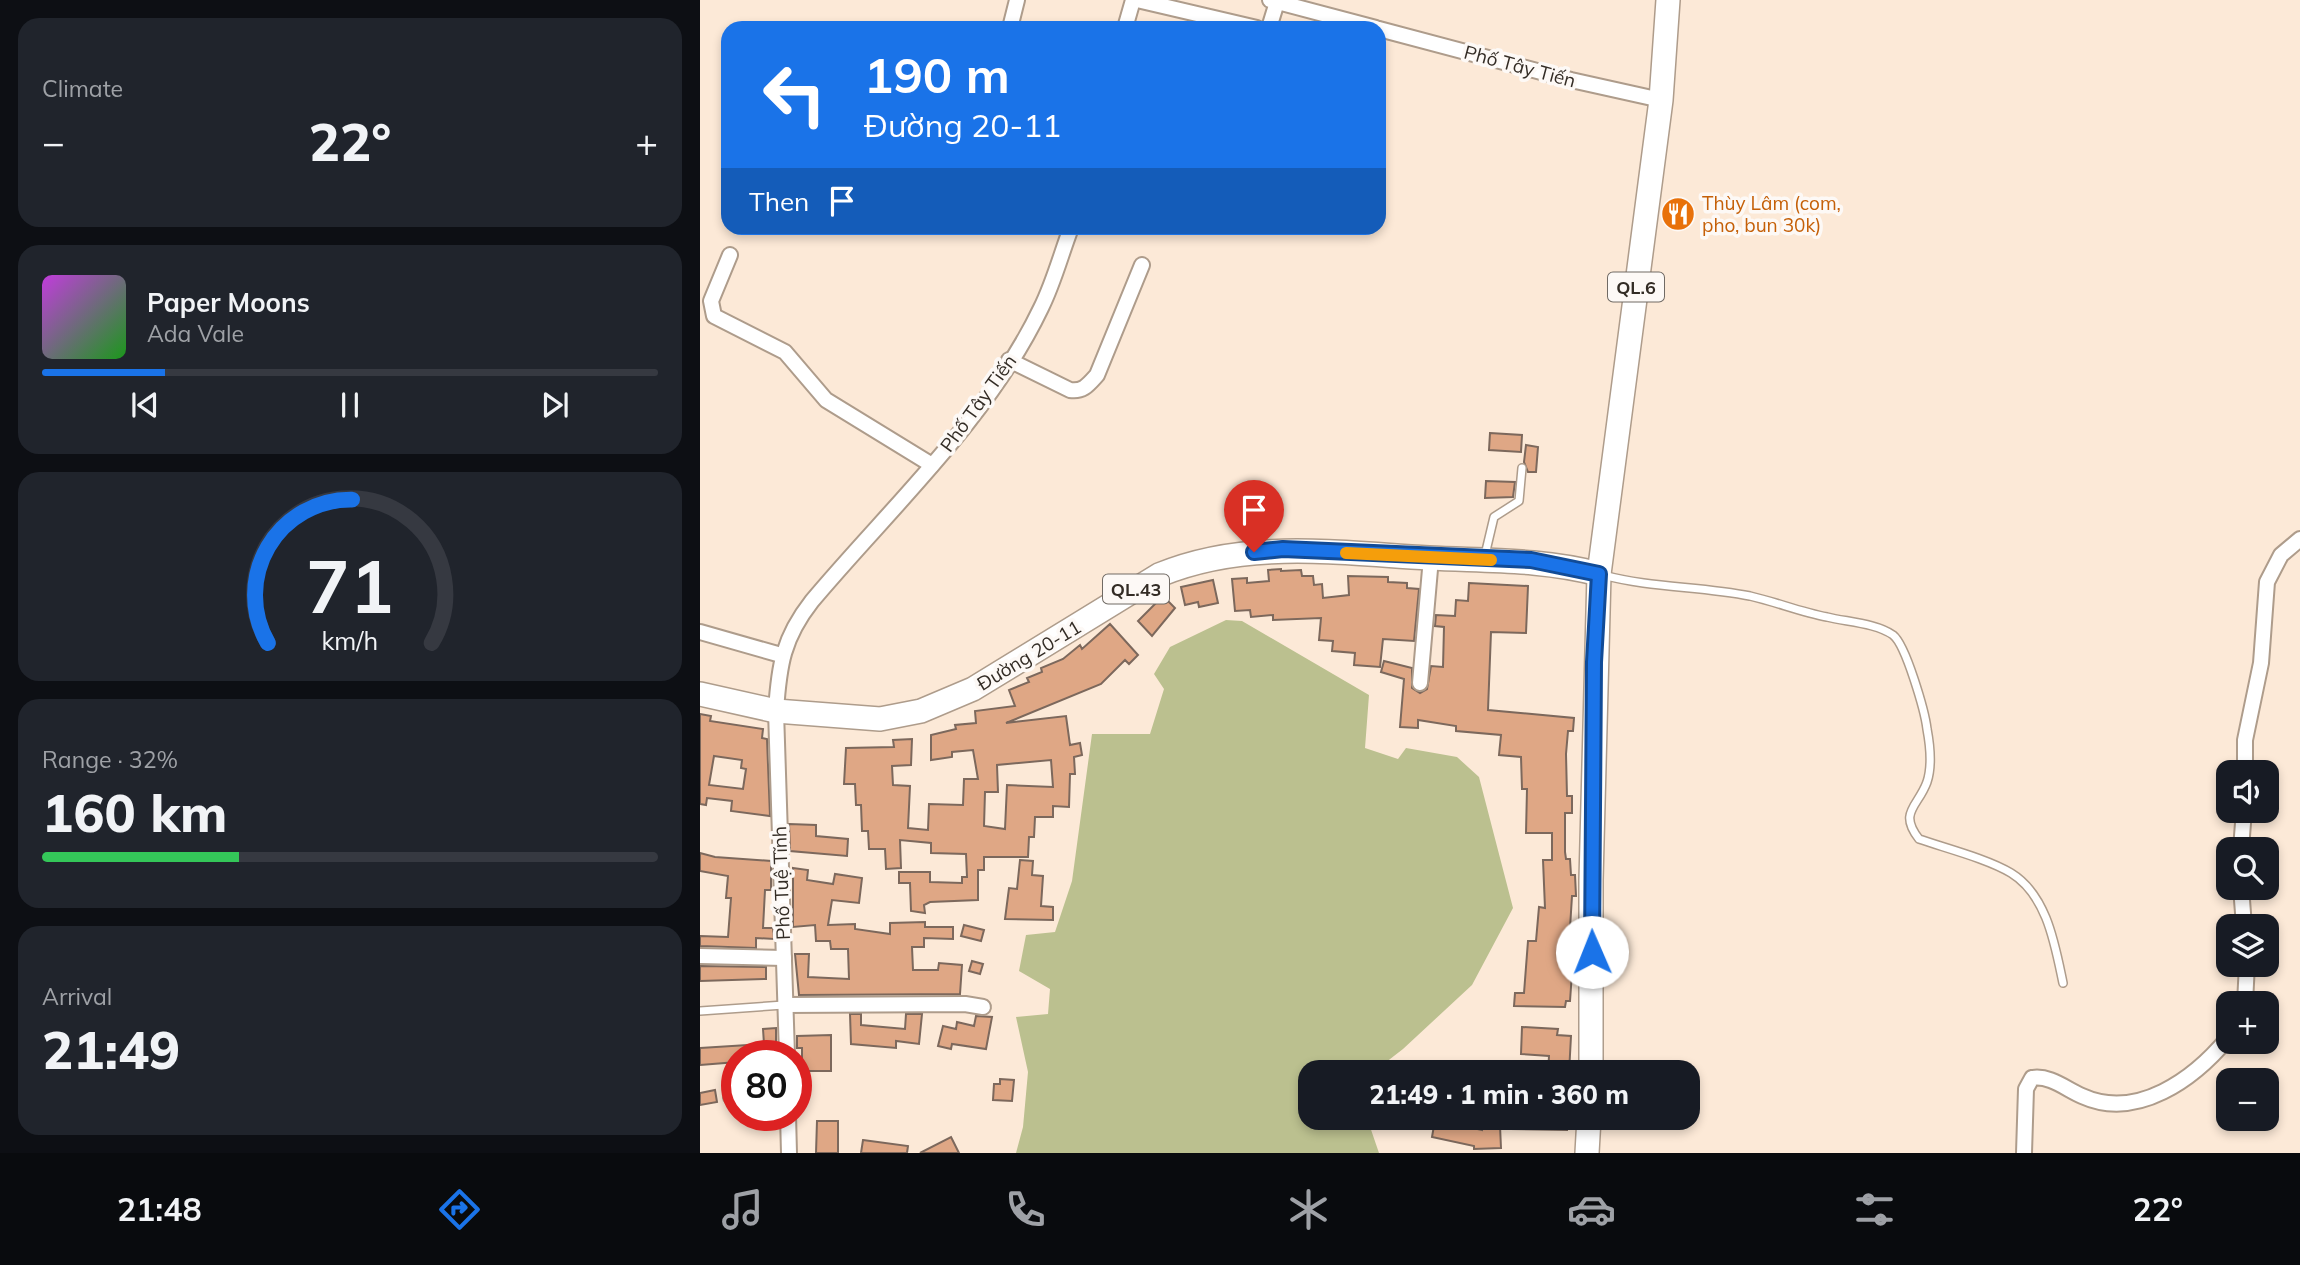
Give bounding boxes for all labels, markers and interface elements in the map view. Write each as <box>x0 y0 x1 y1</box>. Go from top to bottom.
street label: Phố Tây Tiến <box>1461 40 1579 92</box>
text: 190 m <box>864 44 1010 105</box>
icon: left <box>749 49 840 140</box>
text: Climate <box>42 74 123 103</box>
text: Đường 20-11 <box>864 105 1062 145</box>
text: 22° <box>309 109 391 174</box>
text: − <box>42 118 65 166</box>
text: + <box>635 118 658 166</box>
icon: arrive <box>823 182 861 220</box>
text: Then <box>749 185 809 218</box>
place label: Thùy Lâm (com, pho, bun 30k) <box>1702 191 1841 237</box>
restaurant icon: Thùy Lâm (com, pho, bun 30k) <box>1659 195 1697 233</box>
road number: QL.6 <box>1608 272 1664 302</box>
text: Paper Moons <box>147 286 310 319</box>
text: Ada Vale <box>147 319 244 348</box>
street label: Phố Tây Tiến <box>935 350 1021 456</box>
icon: previous <box>126 386 164 424</box>
icon: pause <box>331 386 369 424</box>
icon: next <box>536 386 574 424</box>
pin <box>1224 480 1284 552</box>
icon: arrive <box>1235 491 1273 529</box>
text: 71 <box>306 540 394 631</box>
road number: QL.43 <box>1103 574 1169 604</box>
street label: Đường 20-11 <box>973 615 1085 695</box>
text: km/h <box>322 624 378 655</box>
text: Range · 32% <box>42 745 178 774</box>
map controls <box>2216 760 2279 1131</box>
button: sound <box>2216 760 2279 823</box>
text: 160 km <box>42 780 227 845</box>
street label: Phố Tuệ Tĩnh <box>767 826 795 940</box>
button: search <box>2216 837 2279 900</box>
button: layers <box>2216 914 2279 977</box>
position arrow <box>1555 915 1629 989</box>
text: Arrival <box>42 982 112 1011</box>
button: + <box>2216 991 2279 1054</box>
text: 21:49 <box>42 1017 180 1082</box>
speed limit sign: 80 <box>721 1040 812 1131</box>
button: − <box>2216 1068 2279 1131</box>
text: 21:49 · 1 min · 360 m <box>1369 1078 1629 1111</box>
icon: directions <box>435 1185 484 1234</box>
icon: music <box>718 1185 767 1234</box>
icon: phone <box>1001 1185 1050 1234</box>
icon: climate <box>1284 1185 1333 1234</box>
icon: car <box>1567 1185 1616 1234</box>
icon: filters <box>1850 1185 1899 1234</box>
text: 21:48 <box>117 1189 202 1229</box>
text: 22° <box>2132 1189 2183 1229</box>

